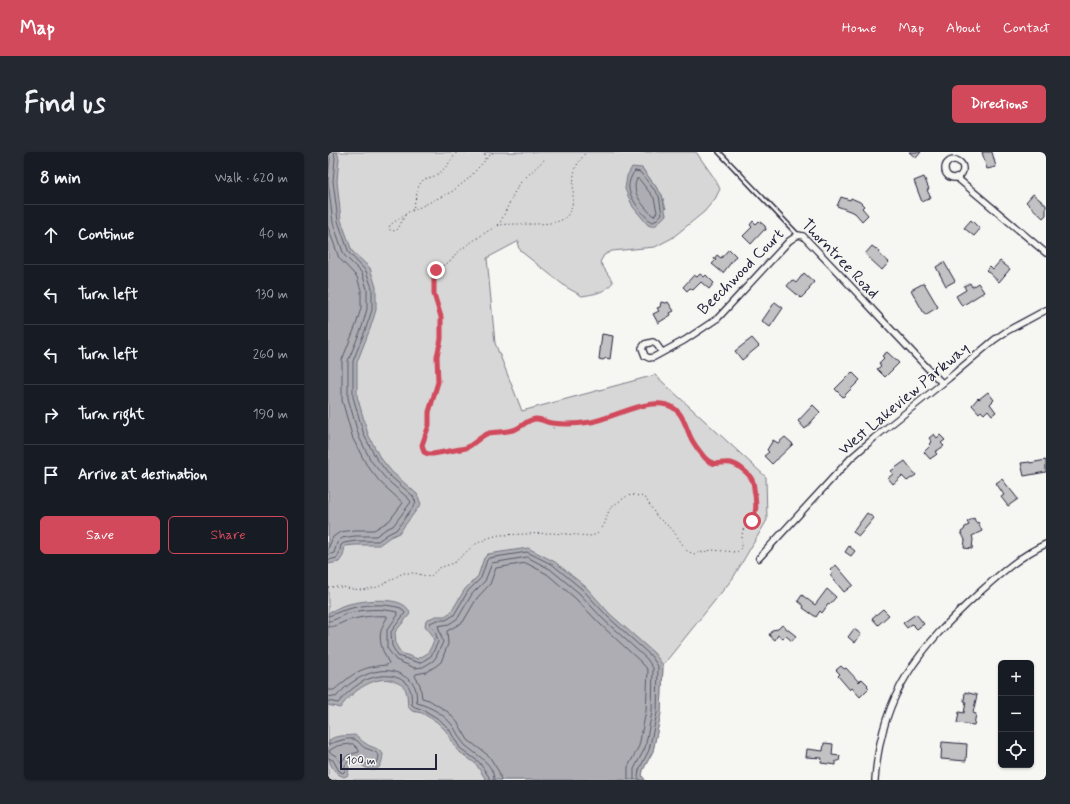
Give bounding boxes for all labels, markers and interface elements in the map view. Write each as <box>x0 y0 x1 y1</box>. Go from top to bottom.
text: Map <box>20 16 55 41</box>
text: Home <box>842 19 876 37</box>
text: Map <box>898 19 924 37</box>
text: About <box>946 19 981 37</box>
text: Contact <box>1003 19 1050 37</box>
button: Directions <box>952 85 1046 123</box>
text: Find us <box>24 86 105 123</box>
text: 8 min <box>40 167 81 189</box>
text: Walk · 620 m <box>215 170 288 187</box>
street label: Thorntree Road <box>796 214 884 304</box>
icon: ahead <box>40 224 62 246</box>
street label: Beechwood Court <box>693 224 789 320</box>
text: Continue <box>78 225 134 245</box>
text: 40 m <box>259 226 288 243</box>
route end <box>427 261 445 279</box>
icon: left <box>40 284 62 306</box>
text: Turn left <box>78 285 138 305</box>
text: 130 m <box>255 286 288 303</box>
street label: West Lakeview Parkway <box>834 338 974 460</box>
icon: left <box>40 344 62 366</box>
text: Turn left <box>78 345 138 365</box>
text: 260 m <box>253 346 288 363</box>
icon: right <box>40 404 62 426</box>
text: Turn right <box>78 405 145 425</box>
text: 190 m <box>253 406 288 423</box>
icon: arrive <box>40 464 62 486</box>
text: Arrive at destination <box>78 465 207 485</box>
route start <box>743 512 761 530</box>
button: Save <box>40 516 160 554</box>
button: Share <box>168 516 288 554</box>
map controls <box>998 660 1034 768</box>
button: + <box>998 660 1034 696</box>
button: − <box>998 696 1034 732</box>
button: locate <box>998 732 1034 768</box>
scale bar <box>340 752 437 771</box>
text: 100 m <box>346 754 376 768</box>

